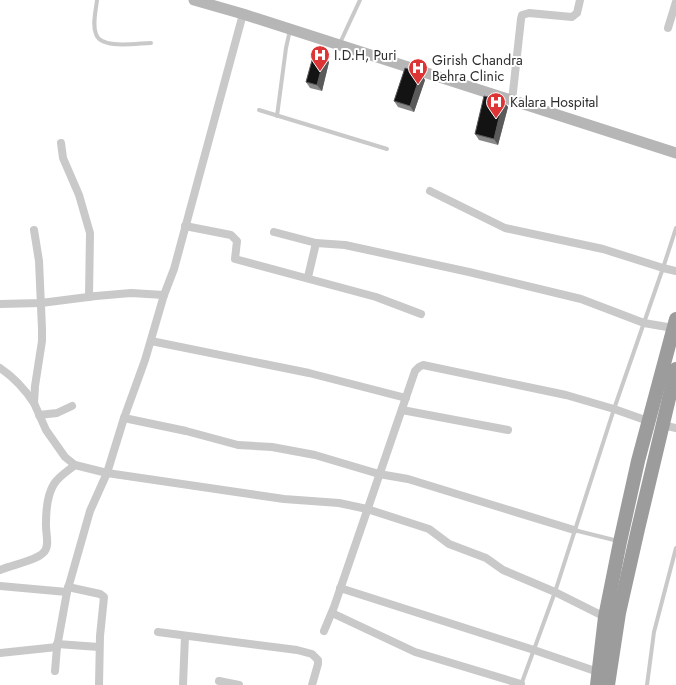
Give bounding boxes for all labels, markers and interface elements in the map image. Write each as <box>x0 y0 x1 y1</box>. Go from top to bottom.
hospital icon: I.D.H, Puri <box>309 44 331 72</box>
place label: I.D.H, Puri <box>334 45 397 65</box>
place label: Girish Chandra Behra Clinic <box>432 50 523 86</box>
hospital icon: Girish Chandra Behra Clinic <box>407 57 429 85</box>
hospital icon: Kalara Hospital <box>485 91 507 119</box>
place label: Kalara Hospital <box>510 92 599 112</box>

